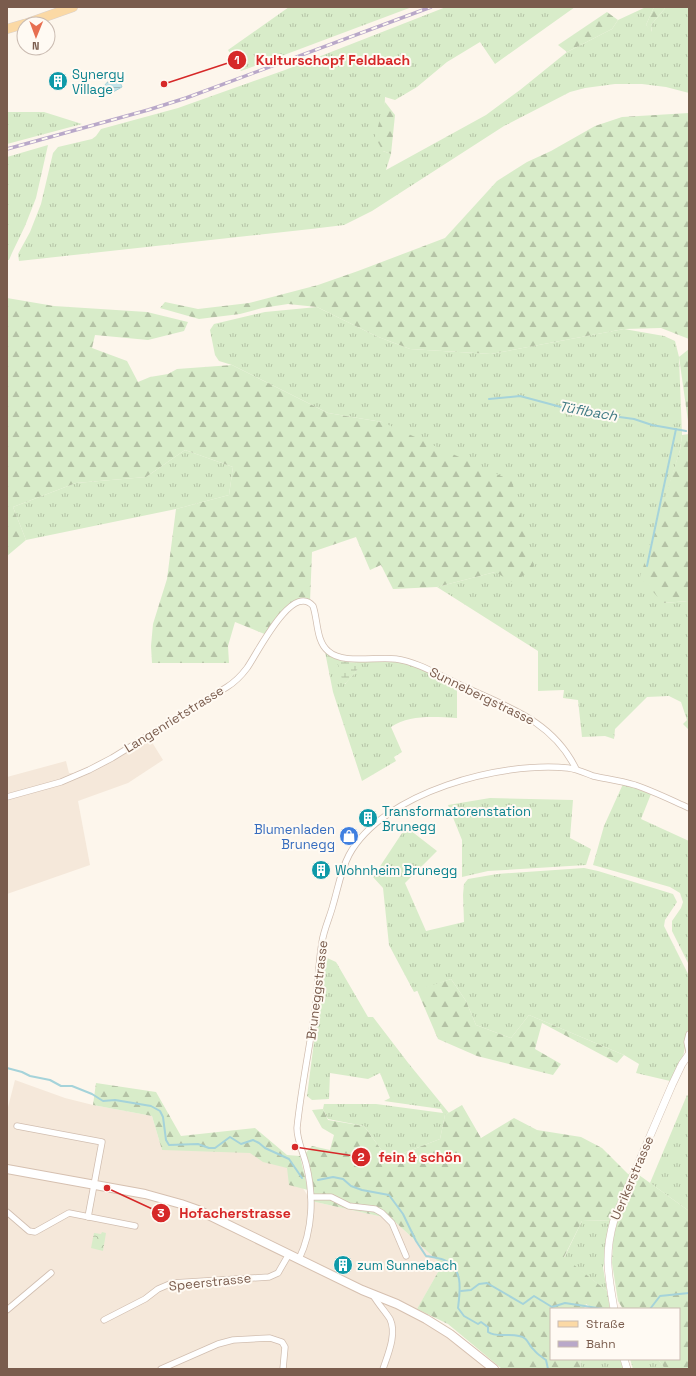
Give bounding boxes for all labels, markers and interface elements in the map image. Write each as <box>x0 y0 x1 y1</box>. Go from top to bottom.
north arrow <box>16 16 56 56</box>
text: N <box>32 39 40 53</box>
callout: Kulturschopf Feldbach <box>227 47 418 73</box>
text: Kulturschopf Feldbach <box>256 51 410 69</box>
text: 1 <box>234 52 240 68</box>
place label: Synergy Village <box>72 66 125 98</box>
building icon: Synergy Village <box>47 70 69 92</box>
water label: Tüfibach <box>557 397 619 425</box>
street label: Sunnebergstrasse <box>427 663 537 729</box>
street label: Langenrietstrasse <box>121 682 227 756</box>
place label: Transformatorenstation Brunegg <box>382 803 531 835</box>
building icon: Transformatorenstation Brunegg <box>357 807 379 829</box>
place label: Blumenladen Brunegg <box>254 821 335 853</box>
shop icon: Blumenladen Brunegg <box>338 825 360 847</box>
building icon: Wohnheim Brunegg <box>310 859 332 881</box>
place label: Wohnheim Brunegg <box>335 862 457 879</box>
street label: Bruneggstrasse <box>302 939 332 1041</box>
street label: Uerikerstrasse <box>607 1133 657 1223</box>
callout: fein & schön <box>351 1144 470 1170</box>
text: fein & schön <box>378 1148 462 1166</box>
text: 2 <box>357 1149 365 1165</box>
callout: Hofacherstrasse <box>151 1200 298 1226</box>
text: Hofacherstrasse <box>179 1204 291 1222</box>
text: 3 <box>157 1205 165 1221</box>
building icon: zum Sunnebach <box>332 1254 354 1276</box>
place label: zum Sunnebach <box>357 1257 457 1274</box>
street label: Speerstrasse <box>168 1269 252 1295</box>
legend <box>550 1308 680 1360</box>
text: Straße <box>586 1316 625 1332</box>
text: Bahn <box>586 1336 616 1352</box>

